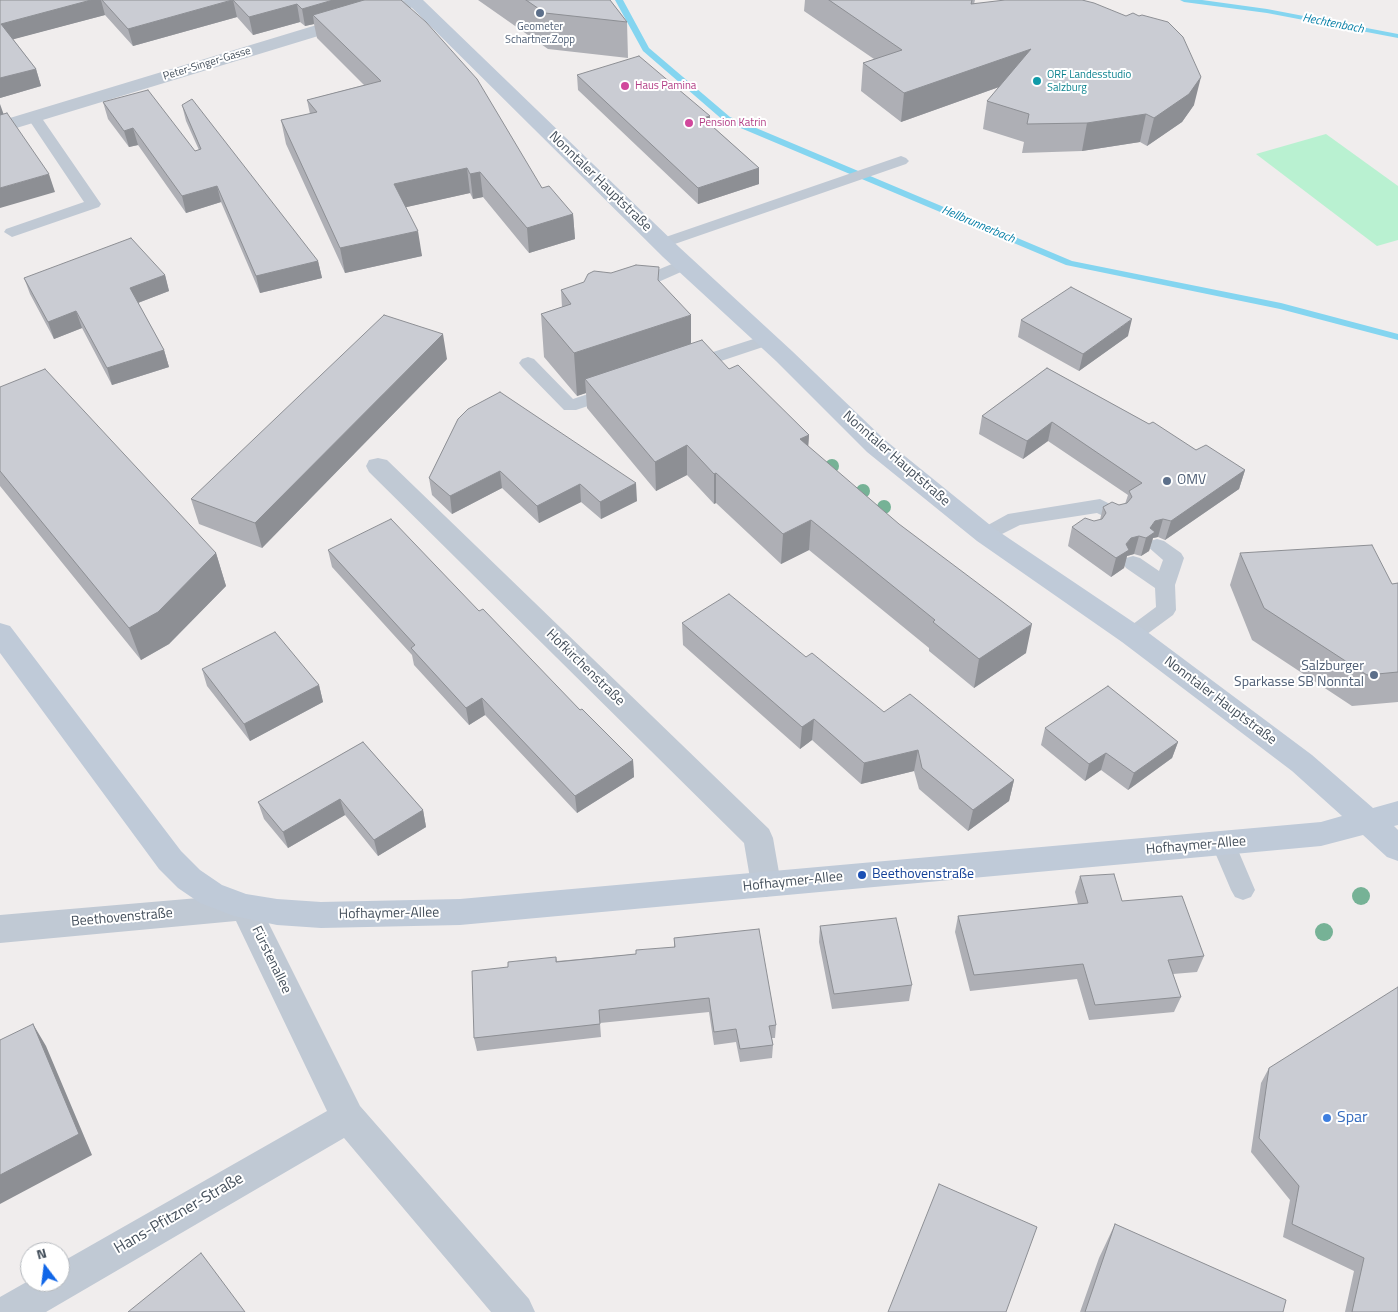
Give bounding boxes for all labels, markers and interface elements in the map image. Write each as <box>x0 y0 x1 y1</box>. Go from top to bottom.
marker: Geometer Schartner.Zopp <box>534 7 546 19</box>
water label: Hechtenbach <box>1301 11 1365 37</box>
place label: Geometer Schartner.Zopp <box>505 20 575 46</box>
street label: Peter-Singer-Gasse <box>162 44 252 84</box>
place label: ORF Landesstudio Salzburg <box>1047 68 1131 94</box>
marker: ORF Landesstudio Salzburg <box>1031 75 1043 87</box>
place label: Haus Pamina <box>635 79 696 93</box>
marker: Haus Pamina <box>619 80 631 92</box>
place label: Pension Katrin <box>699 116 766 130</box>
marker: Pension Katrin <box>683 117 695 129</box>
street label: Nonntaler Hauptstraße <box>545 129 655 235</box>
water label: Hellbrunnerbach <box>939 203 1017 247</box>
street label: Nonntaler Hauptstraße <box>839 408 953 510</box>
place label: OMV <box>1177 473 1206 489</box>
marker: OMV <box>1161 475 1173 487</box>
street label: Hofkirchenstraße <box>542 626 628 710</box>
street label: Nonntaler Hauptstraße <box>1160 653 1280 749</box>
place label: Salzburger Sparkasse SB Nonntal <box>1234 659 1364 692</box>
marker: Salzburger Sparkasse SB Nonntal <box>1368 669 1380 681</box>
street label: Hofhaymer-Allee <box>1145 833 1247 859</box>
place label: Beethovenstraße <box>872 867 974 883</box>
street label: Hofhaymer-Allee <box>742 868 844 896</box>
marker: Beethovenstraße <box>856 869 868 881</box>
street label: Beethovenstraße <box>70 905 174 931</box>
street label: Hofhaymer-Allee <box>339 905 439 923</box>
street label: Fürstenallee <box>247 924 295 996</box>
place label: Spar <box>1337 1108 1368 1128</box>
marker: Spar <box>1321 1112 1333 1124</box>
street label: Hans-Pfitzner-Straße <box>111 1169 247 1259</box>
north arrow <box>20 1242 70 1292</box>
text: N <box>34 1242 49 1264</box>

